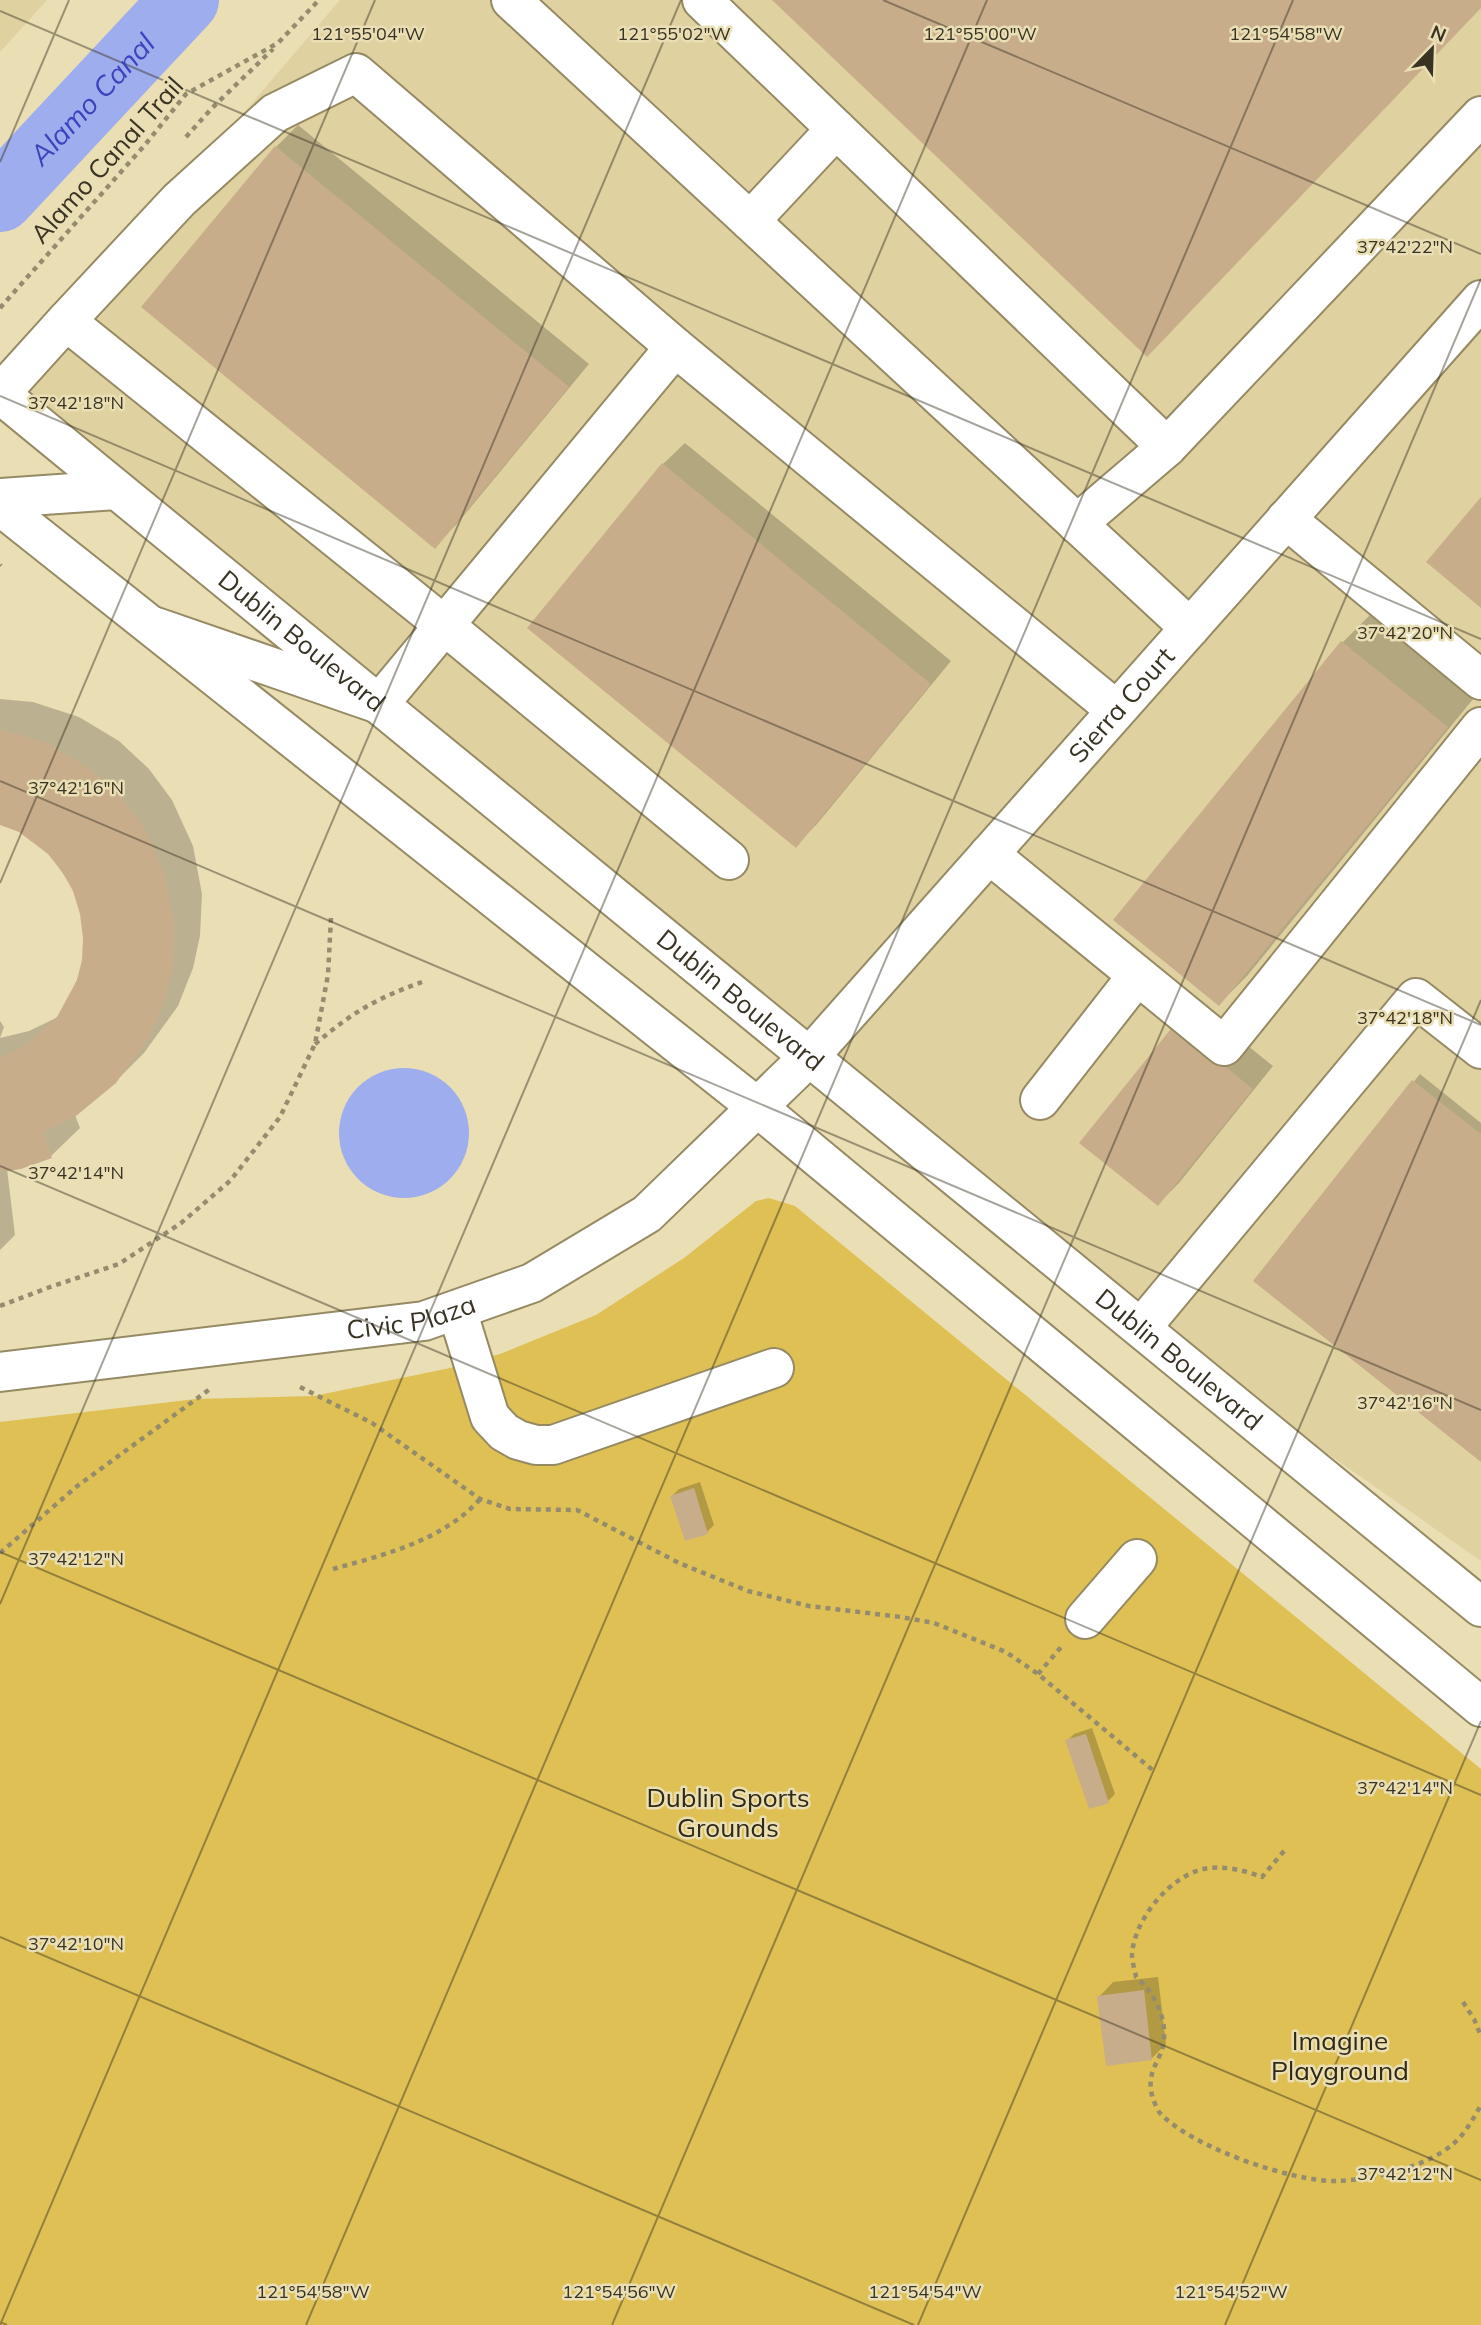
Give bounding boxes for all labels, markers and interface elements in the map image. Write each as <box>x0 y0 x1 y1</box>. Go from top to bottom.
north arrow <box>1397 14 1467 84</box>
text: N <box>1427 20 1450 47</box>
text: 121°55'04"W <box>311 22 425 45</box>
text: 121°55'02"W <box>617 22 731 45</box>
text: 121°55'00"W <box>923 22 1037 45</box>
text: 121°54'58"W <box>1229 22 1343 45</box>
water label: Alamo Canal <box>21 26 162 173</box>
street label: Alamo Canal Trail <box>23 69 190 250</box>
text: 37°42'22"N <box>1357 235 1453 258</box>
text: 37°42'18"N <box>28 391 124 414</box>
street label: Dublin Boulevard <box>212 563 392 719</box>
text: 37°42'20"N <box>1357 621 1453 644</box>
street label: Sierra Court <box>1061 640 1181 769</box>
text: 37°42'16"N <box>28 776 124 799</box>
street label: Dublin Boulevard <box>650 922 831 1078</box>
text: 37°42'18"N <box>1357 1006 1453 1029</box>
text: 37°42'14"N <box>28 1161 124 1184</box>
street label: Dublin Boulevard <box>1089 1281 1270 1437</box>
street label: Civic Plaza <box>345 1287 480 1346</box>
text: 37°42'16"N <box>1357 1391 1453 1414</box>
text: 37°42'12"N <box>28 1547 124 1570</box>
text: 37°42'14"N <box>1357 1776 1453 1799</box>
park label: Dublin Sports Grounds <box>646 1781 810 1844</box>
text: 37°42'10"N <box>28 1932 124 1955</box>
park label: Imagine Playground <box>1271 2024 1409 2087</box>
text: 37°42'12"N <box>1357 2162 1453 2185</box>
text: 121°54'58"W <box>256 2280 370 2303</box>
text: 121°54'56"W <box>562 2280 676 2303</box>
text: 121°54'54"W <box>868 2280 982 2303</box>
text: 121°54'52"W <box>1174 2280 1288 2303</box>

